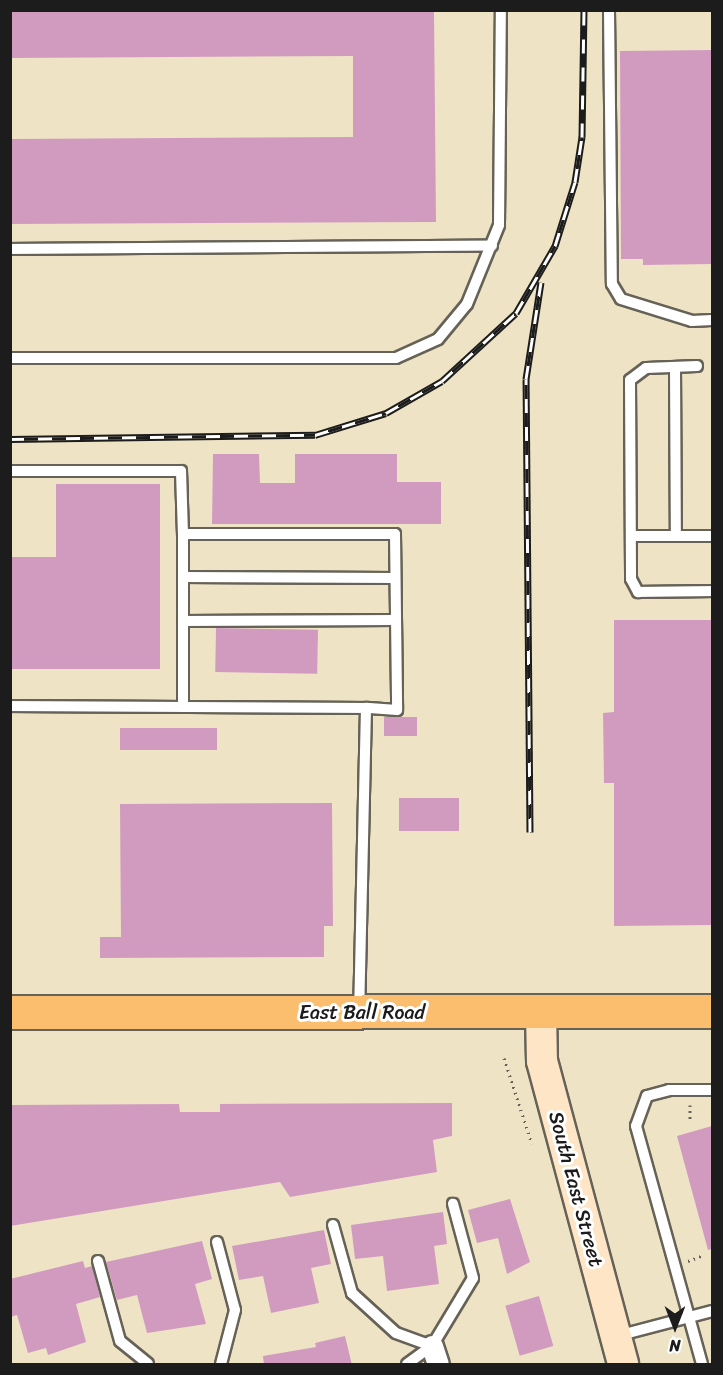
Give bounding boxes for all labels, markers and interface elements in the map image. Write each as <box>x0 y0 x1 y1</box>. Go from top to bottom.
street label: East Ball Road <box>299 1000 425 1024</box>
street label: South East Street <box>544 1108 608 1270</box>
north arrow <box>645 1297 705 1357</box>
text: N <box>669 1331 681 1360</box>

